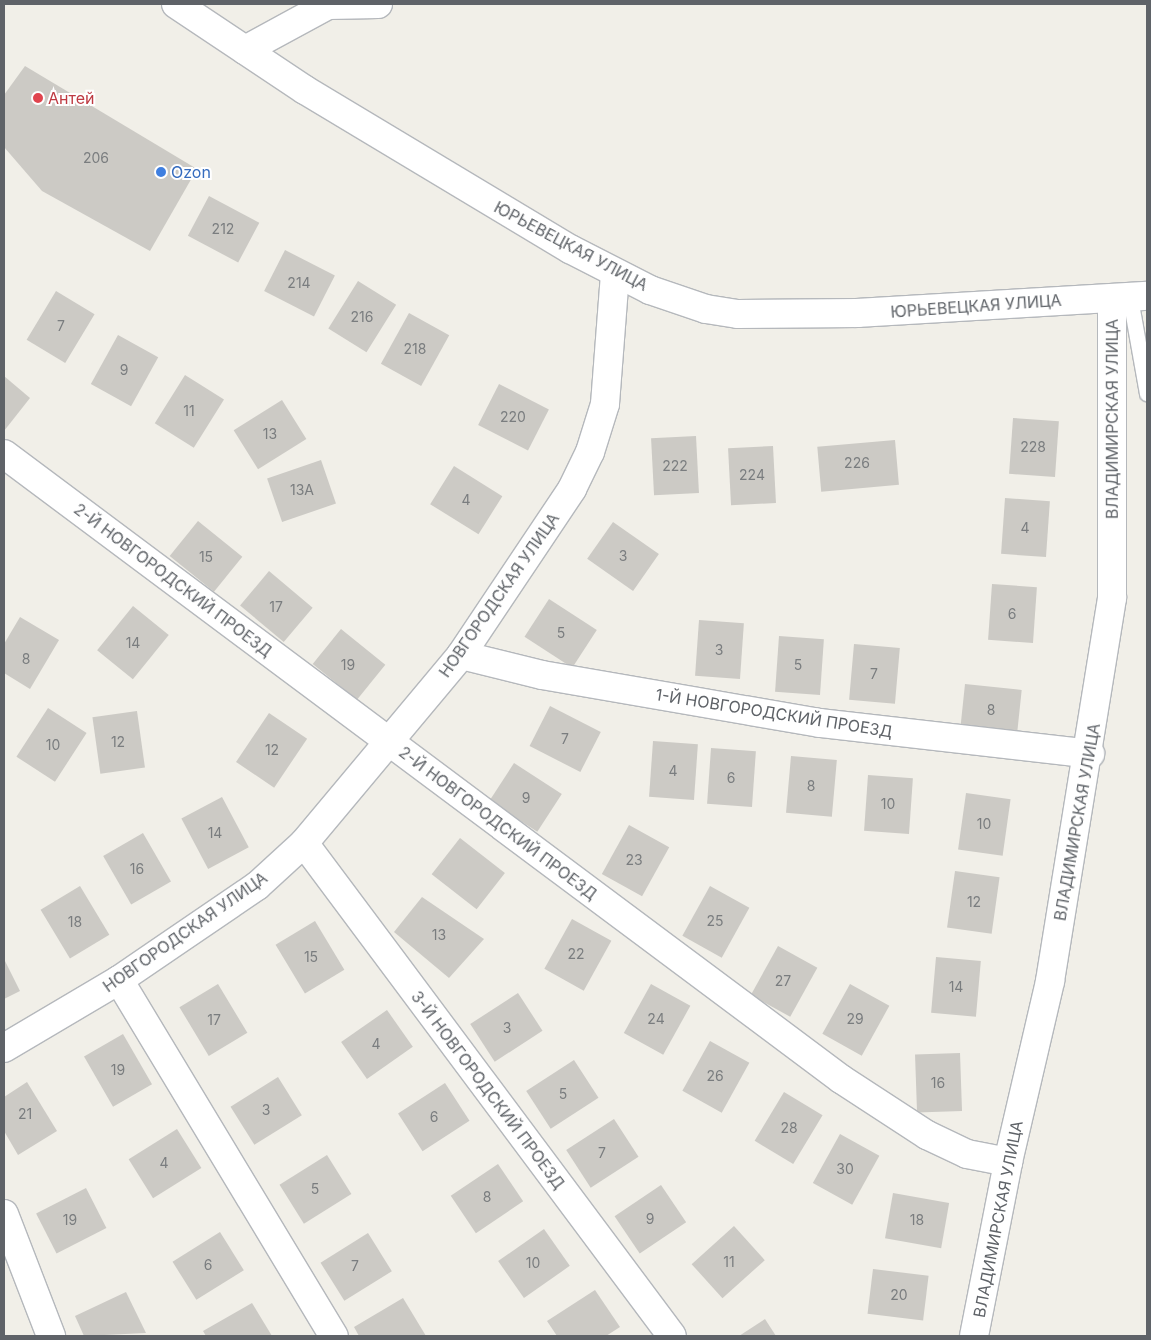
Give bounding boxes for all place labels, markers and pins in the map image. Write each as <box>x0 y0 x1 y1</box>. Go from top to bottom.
place label: Антей <box>48 88 94 108</box>
marker: Антей <box>32 92 44 104</box>
place label: Ozon <box>171 162 211 182</box>
marker: Ozon <box>155 166 167 178</box>

